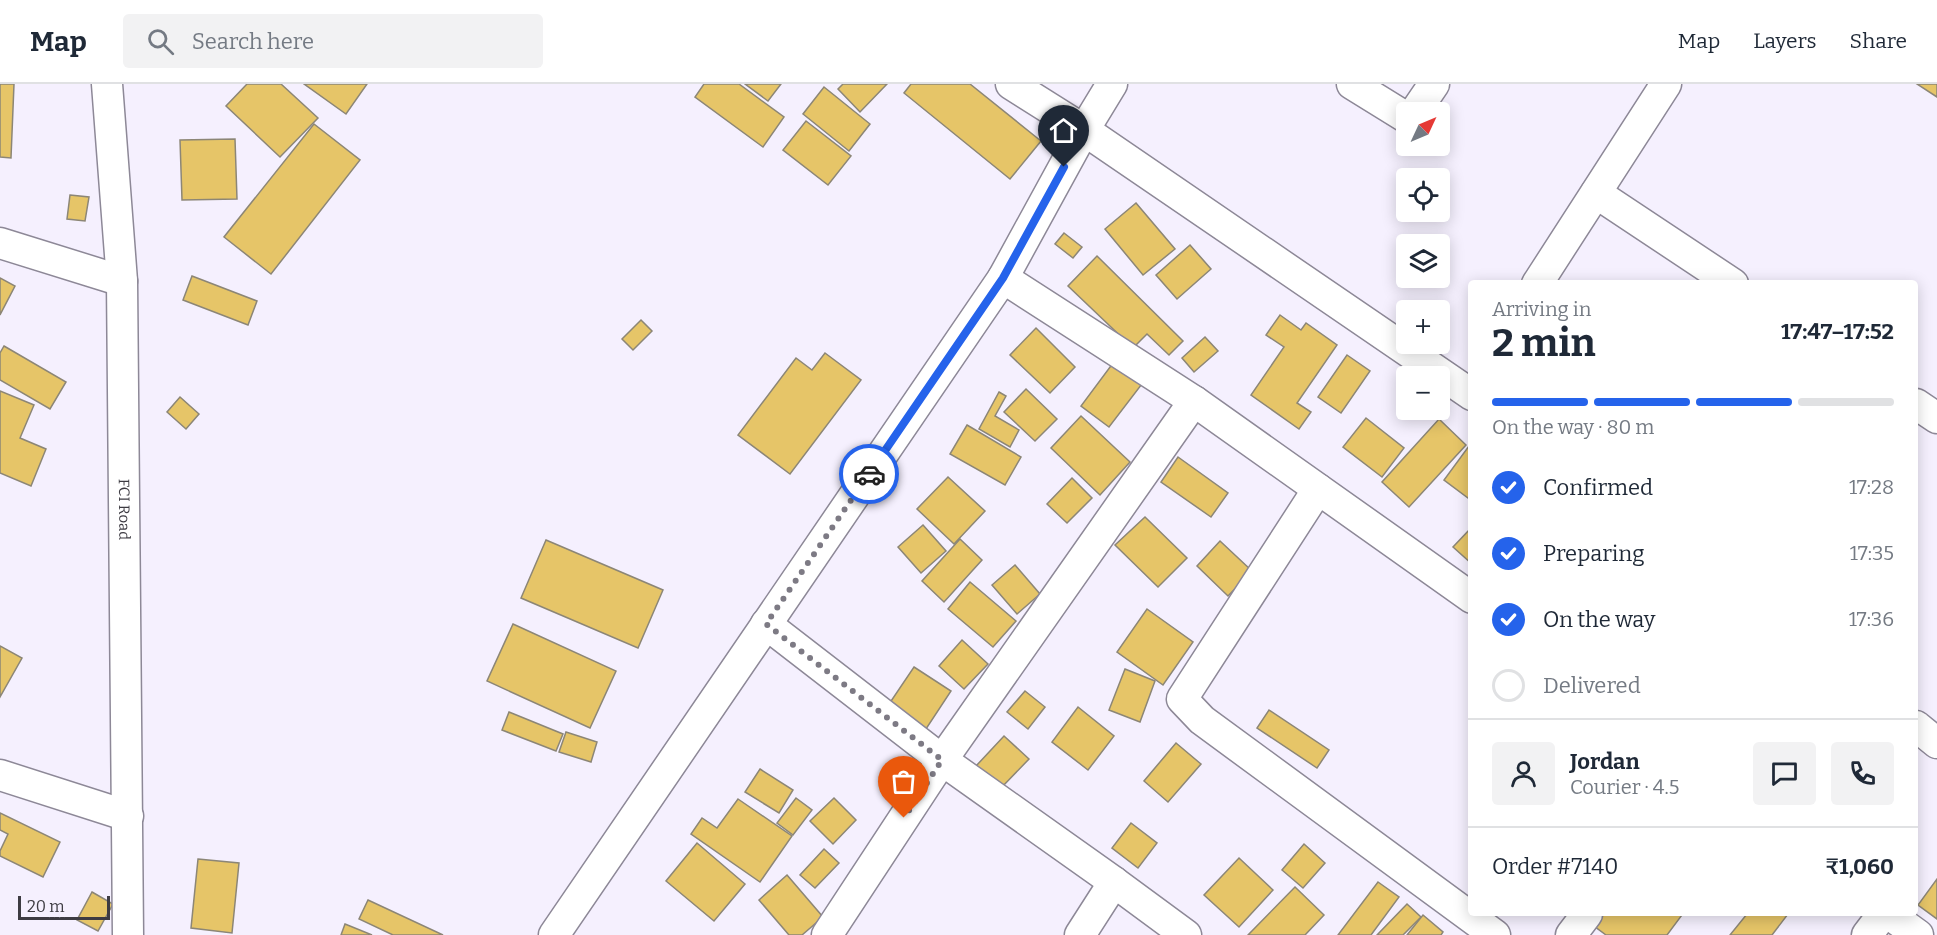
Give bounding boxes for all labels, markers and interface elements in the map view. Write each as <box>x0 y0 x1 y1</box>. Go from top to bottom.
search box <box>123 14 543 68</box>
text: Map <box>30 25 87 58</box>
icon: search <box>144 25 177 58</box>
text: Search here <box>192 28 314 55</box>
text: Map <box>1678 28 1720 54</box>
text: Layers <box>1753 28 1817 54</box>
text: Share <box>1850 28 1907 54</box>
north arrow <box>1396 102 1450 156</box>
map controls <box>1396 102 1450 420</box>
pin <box>1038 105 1089 167</box>
icon: home <box>1047 114 1080 147</box>
button: locate <box>1396 168 1450 222</box>
button: layers <box>1396 234 1450 288</box>
text: Arriving in <box>1492 297 1591 321</box>
button: + <box>1396 300 1450 354</box>
text: 17:47–17:52 <box>1781 318 1894 345</box>
text: 2 min <box>1492 320 1596 366</box>
button: − <box>1396 366 1450 420</box>
text: On the way · 80 m <box>1492 415 1654 439</box>
courier <box>839 444 899 504</box>
icon: car <box>853 458 886 491</box>
icon: check <box>1492 471 1525 504</box>
text: Confirmed <box>1543 474 1653 501</box>
text: 17:28 <box>1849 475 1894 499</box>
street label: FCI Road <box>115 479 133 540</box>
icon: check <box>1492 537 1525 570</box>
text: Preparing <box>1543 540 1645 567</box>
text: 17:35 <box>1850 541 1894 565</box>
icon: check <box>1492 603 1525 636</box>
text: On the way <box>1543 606 1655 633</box>
text: 17:36 <box>1849 607 1894 631</box>
text: Delivered <box>1543 672 1641 699</box>
button: person <box>1492 742 1555 805</box>
button: chat <box>1753 742 1816 805</box>
button: phone <box>1831 742 1894 805</box>
text: Jordan <box>1570 748 1640 775</box>
pin <box>878 756 929 818</box>
icon: bag <box>887 765 920 798</box>
text: Courier · 4.5 <box>1570 775 1679 799</box>
text: Order #7140 <box>1492 853 1618 880</box>
text: ₹1,060 <box>1825 853 1894 880</box>
scale bar <box>18 893 110 920</box>
text: 20 m <box>27 897 64 916</box>

